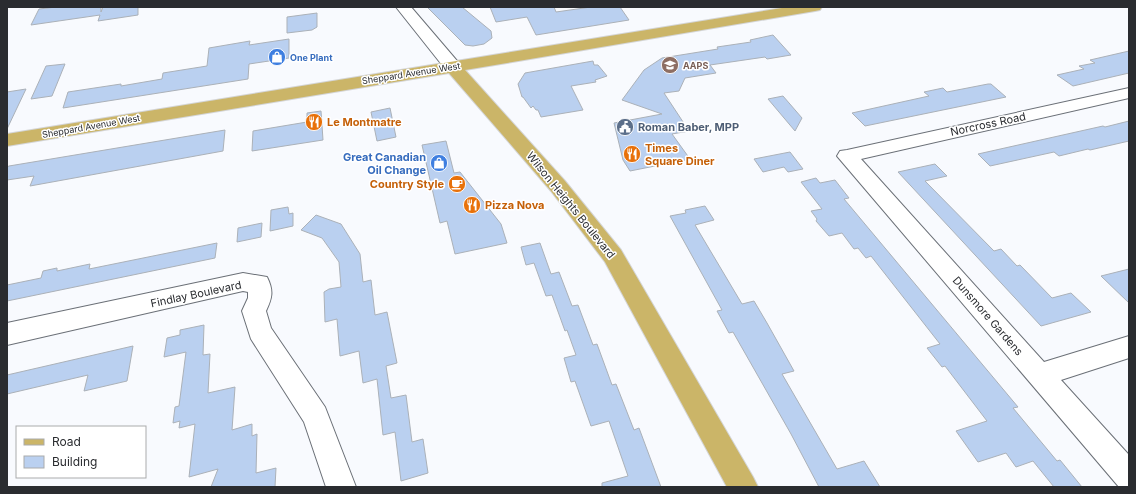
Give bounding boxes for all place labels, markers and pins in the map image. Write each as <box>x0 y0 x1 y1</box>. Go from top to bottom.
shop icon: One Plant <box>267 47 287 67</box>
place label: One Plant <box>290 52 333 63</box>
school or university icon: AAPS <box>660 55 680 75</box>
place label: AAPS <box>683 60 708 71</box>
restaurant icon: Le Montmatre <box>304 112 324 132</box>
place label: Le Montmatre <box>327 115 402 129</box>
public building icon: Roman Baber, MPP <box>615 117 635 137</box>
place label: Roman Baber, MPP <box>638 120 739 134</box>
place label: Times Square Diner <box>645 141 715 168</box>
restaurant icon: Times Square Diner <box>622 144 642 164</box>
place label: Great Canadian Oil Change <box>343 150 426 177</box>
shop icon: Great Canadian Oil Change <box>429 153 449 173</box>
cafe icon: Country Style <box>447 174 467 194</box>
place label: Country Style <box>370 177 444 191</box>
restaurant icon: Pizza Nova <box>462 195 482 215</box>
place label: Pizza Nova <box>485 198 545 212</box>

